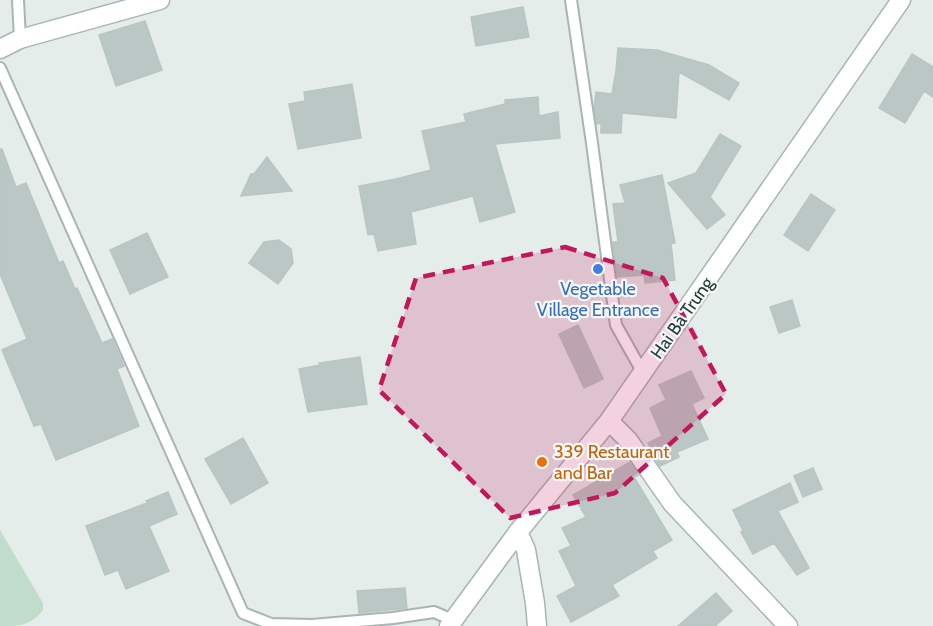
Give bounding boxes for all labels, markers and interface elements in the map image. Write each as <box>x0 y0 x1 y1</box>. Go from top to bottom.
marker: Vegetable Village Entrance <box>591 262 605 276</box>
street label: Hai Bà Trưng <box>646 272 719 363</box>
place label: Vegetable Village Entrance <box>537 278 659 321</box>
place label: 339 Restaurant and Bar <box>554 441 669 484</box>
marker: 339 Restaurant and Bar <box>535 455 549 469</box>

